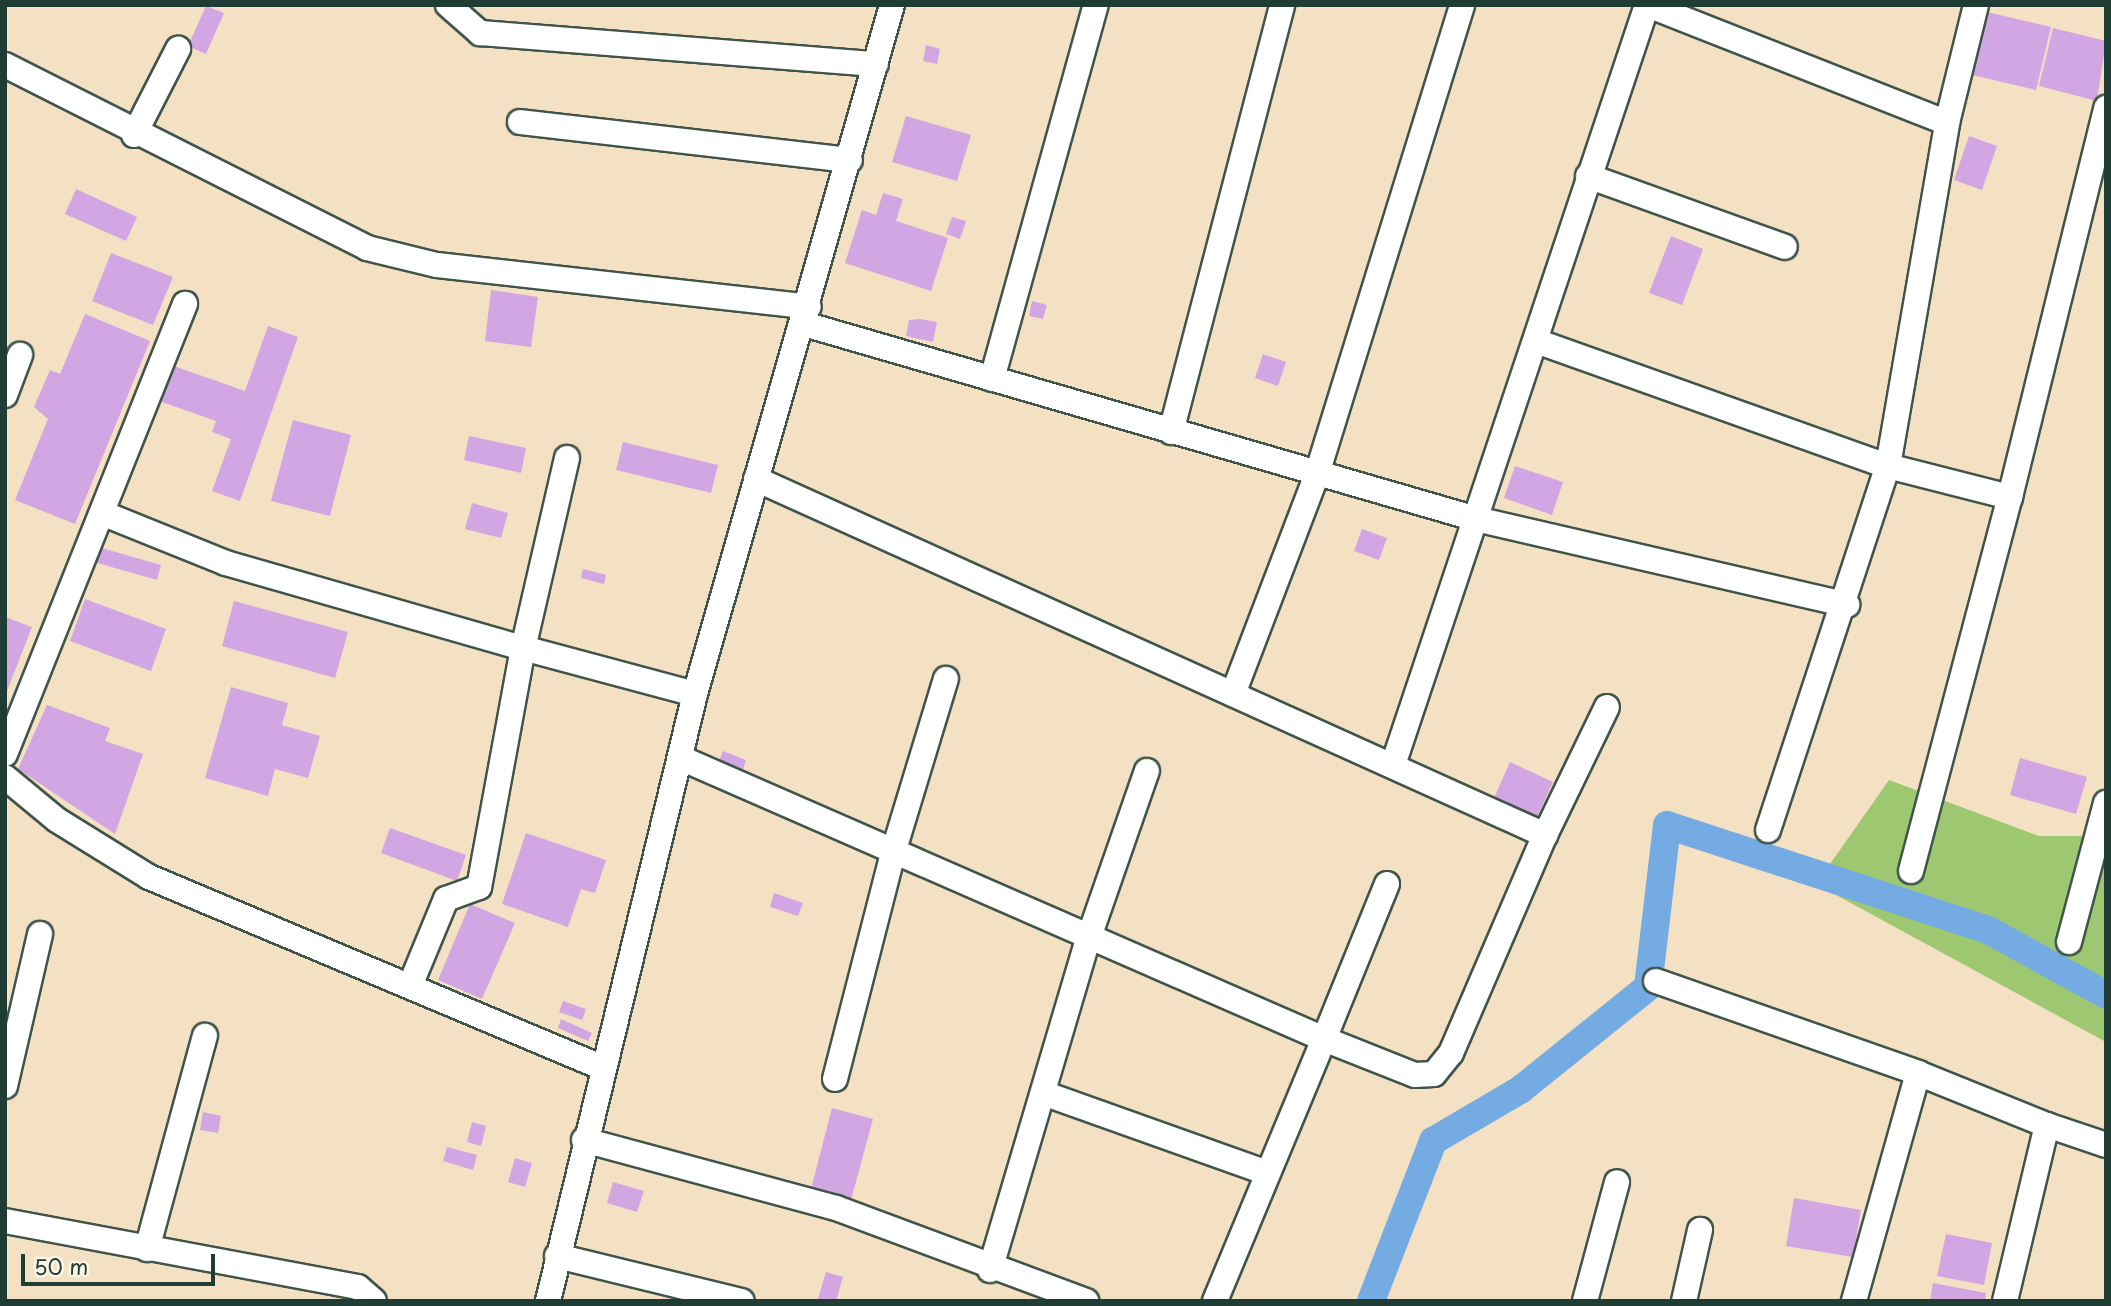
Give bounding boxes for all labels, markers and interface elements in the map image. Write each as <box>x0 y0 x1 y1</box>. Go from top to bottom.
scale bar <box>24 1240 219 1284</box>
text: 50 m <box>34 1250 88 1282</box>

